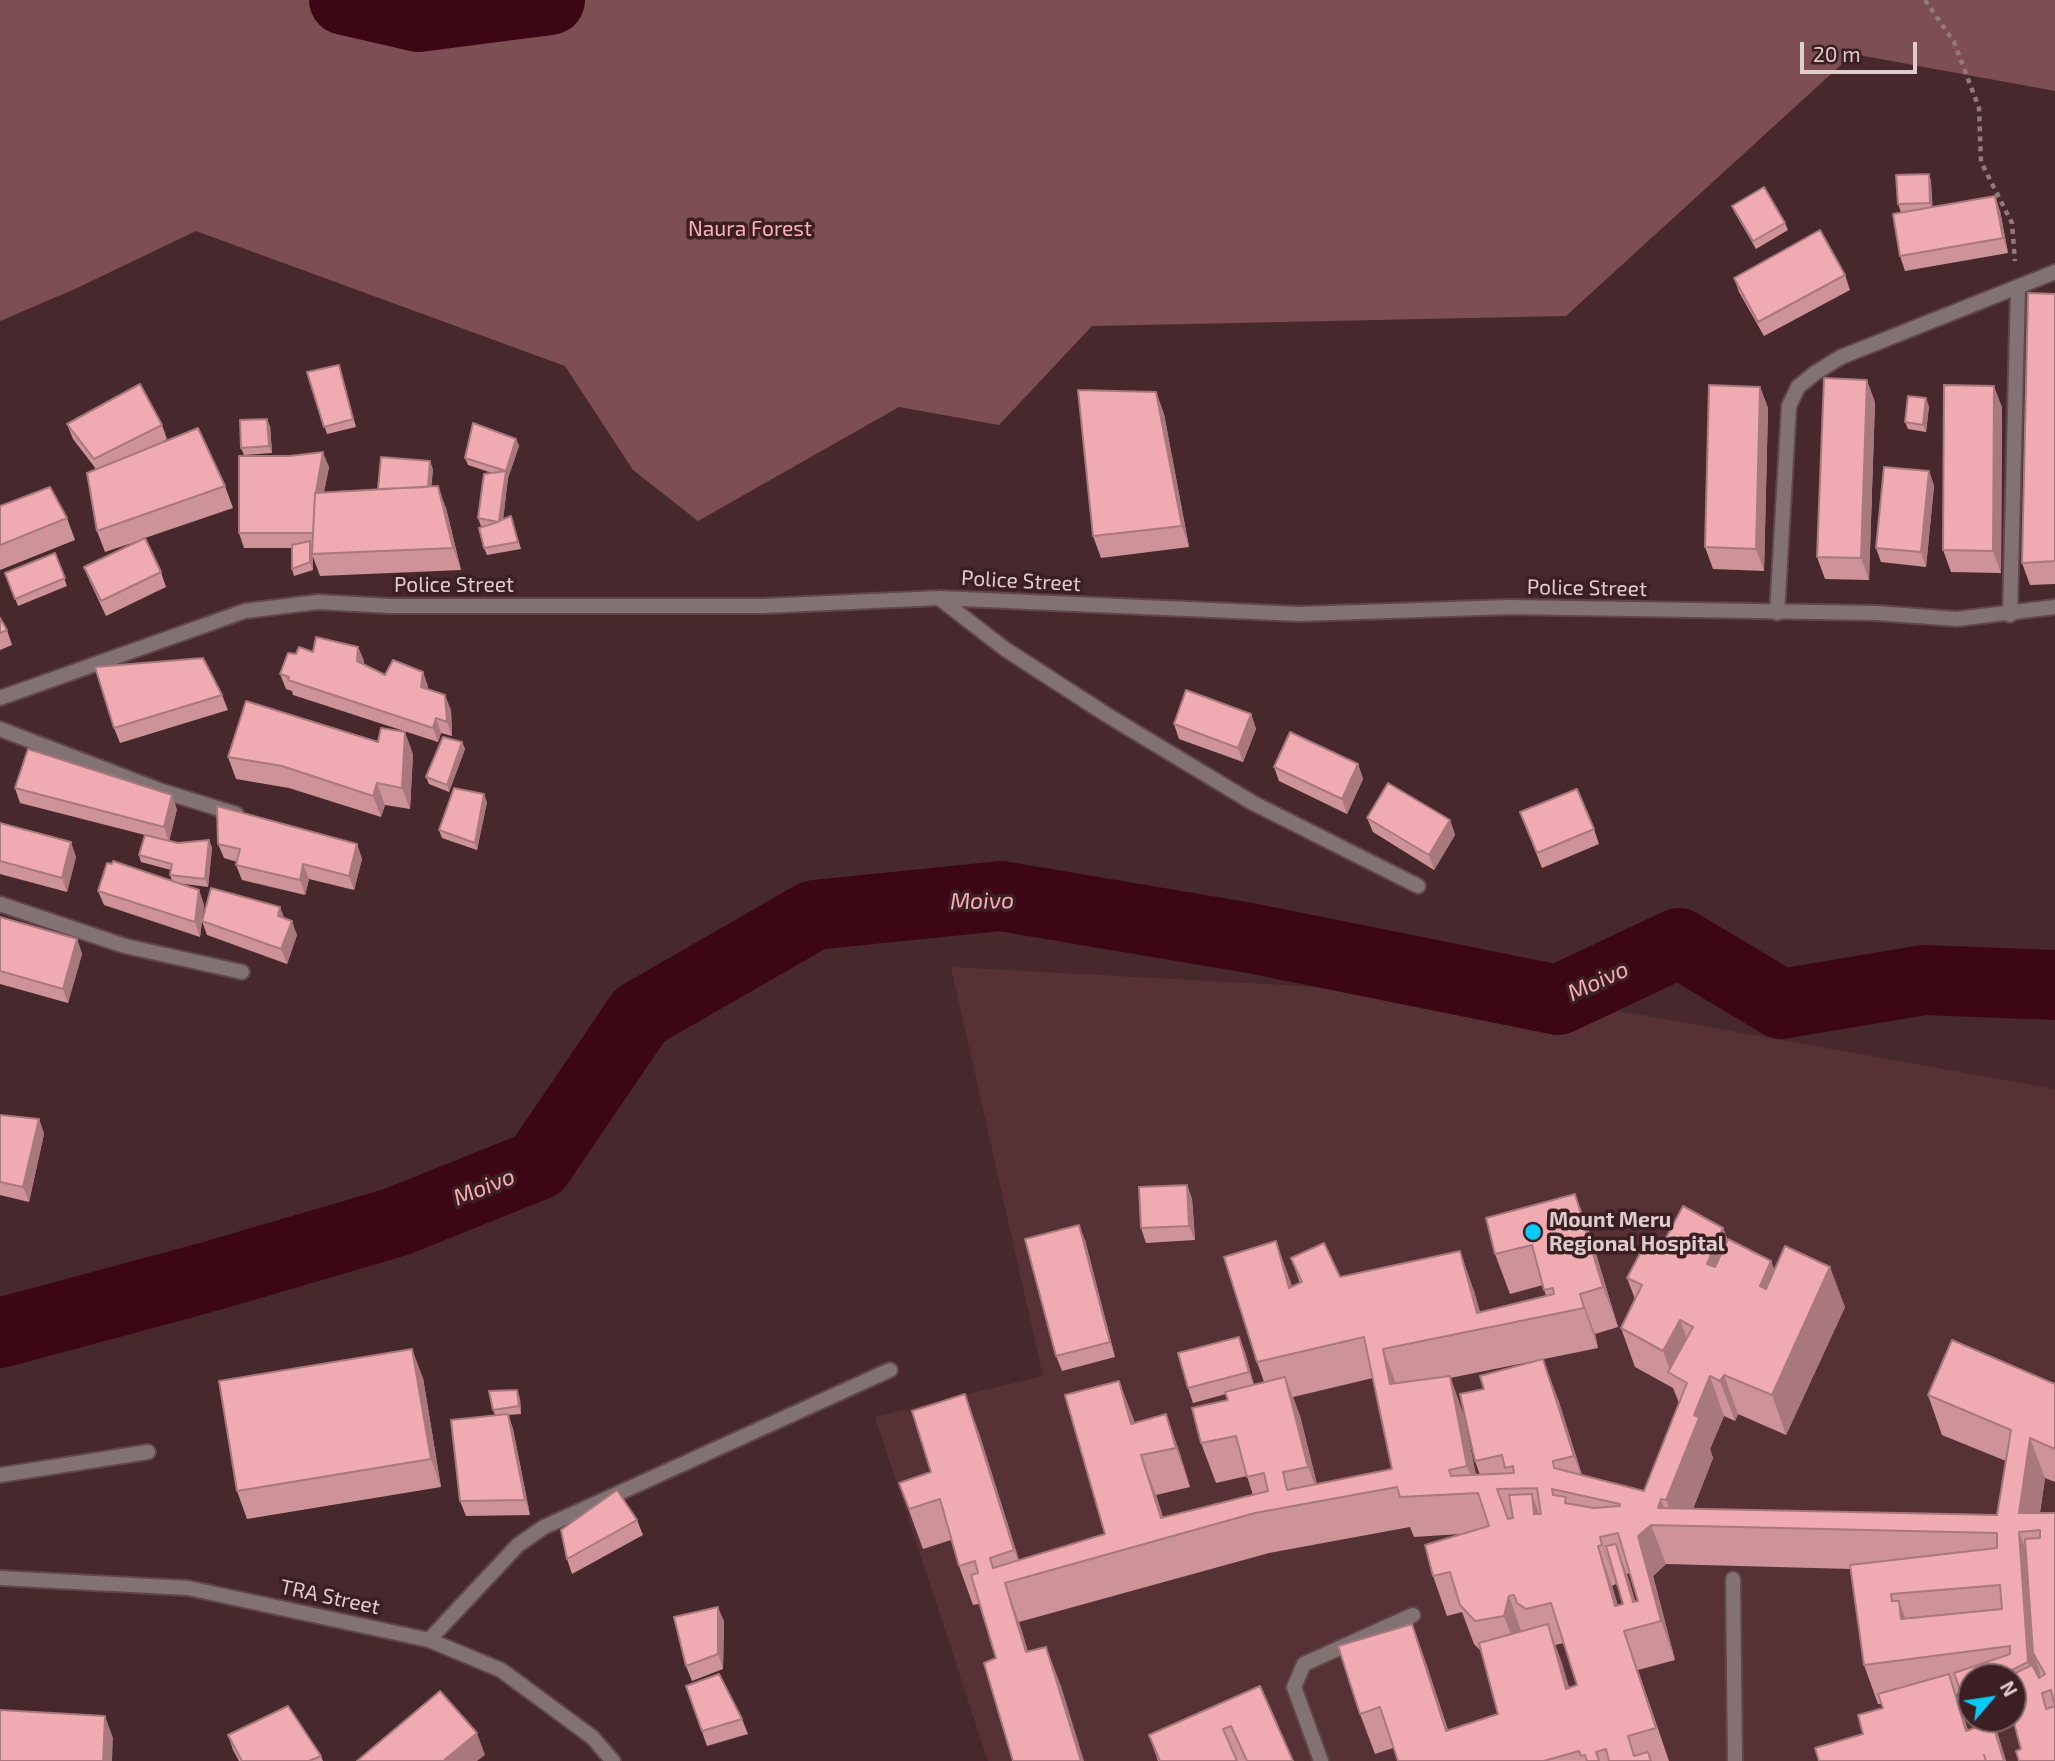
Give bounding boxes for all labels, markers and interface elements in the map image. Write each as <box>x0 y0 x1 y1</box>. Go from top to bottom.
scale bar <box>1803 28 1920 72</box>
text: 20 m <box>1813 41 1861 66</box>
park label: Naura Forest <box>688 216 812 242</box>
street label: Police Street <box>960 565 1082 597</box>
street label: Police Street <box>394 572 514 598</box>
street label: Police Street <box>1527 574 1647 602</box>
water label: Moivo <box>950 887 1014 915</box>
water label: Moivo <box>1563 955 1633 1007</box>
water label: Moivo <box>449 1162 519 1212</box>
place label: Mount Meru Regional Hospital <box>1549 1207 1725 1257</box>
marker: Mount Meru Regional Hospital <box>1523 1222 1543 1242</box>
street label: TRA Street <box>278 1574 382 1620</box>
north arrow <box>1957 1663 2027 1733</box>
text: N <box>1996 1677 2022 1700</box>

